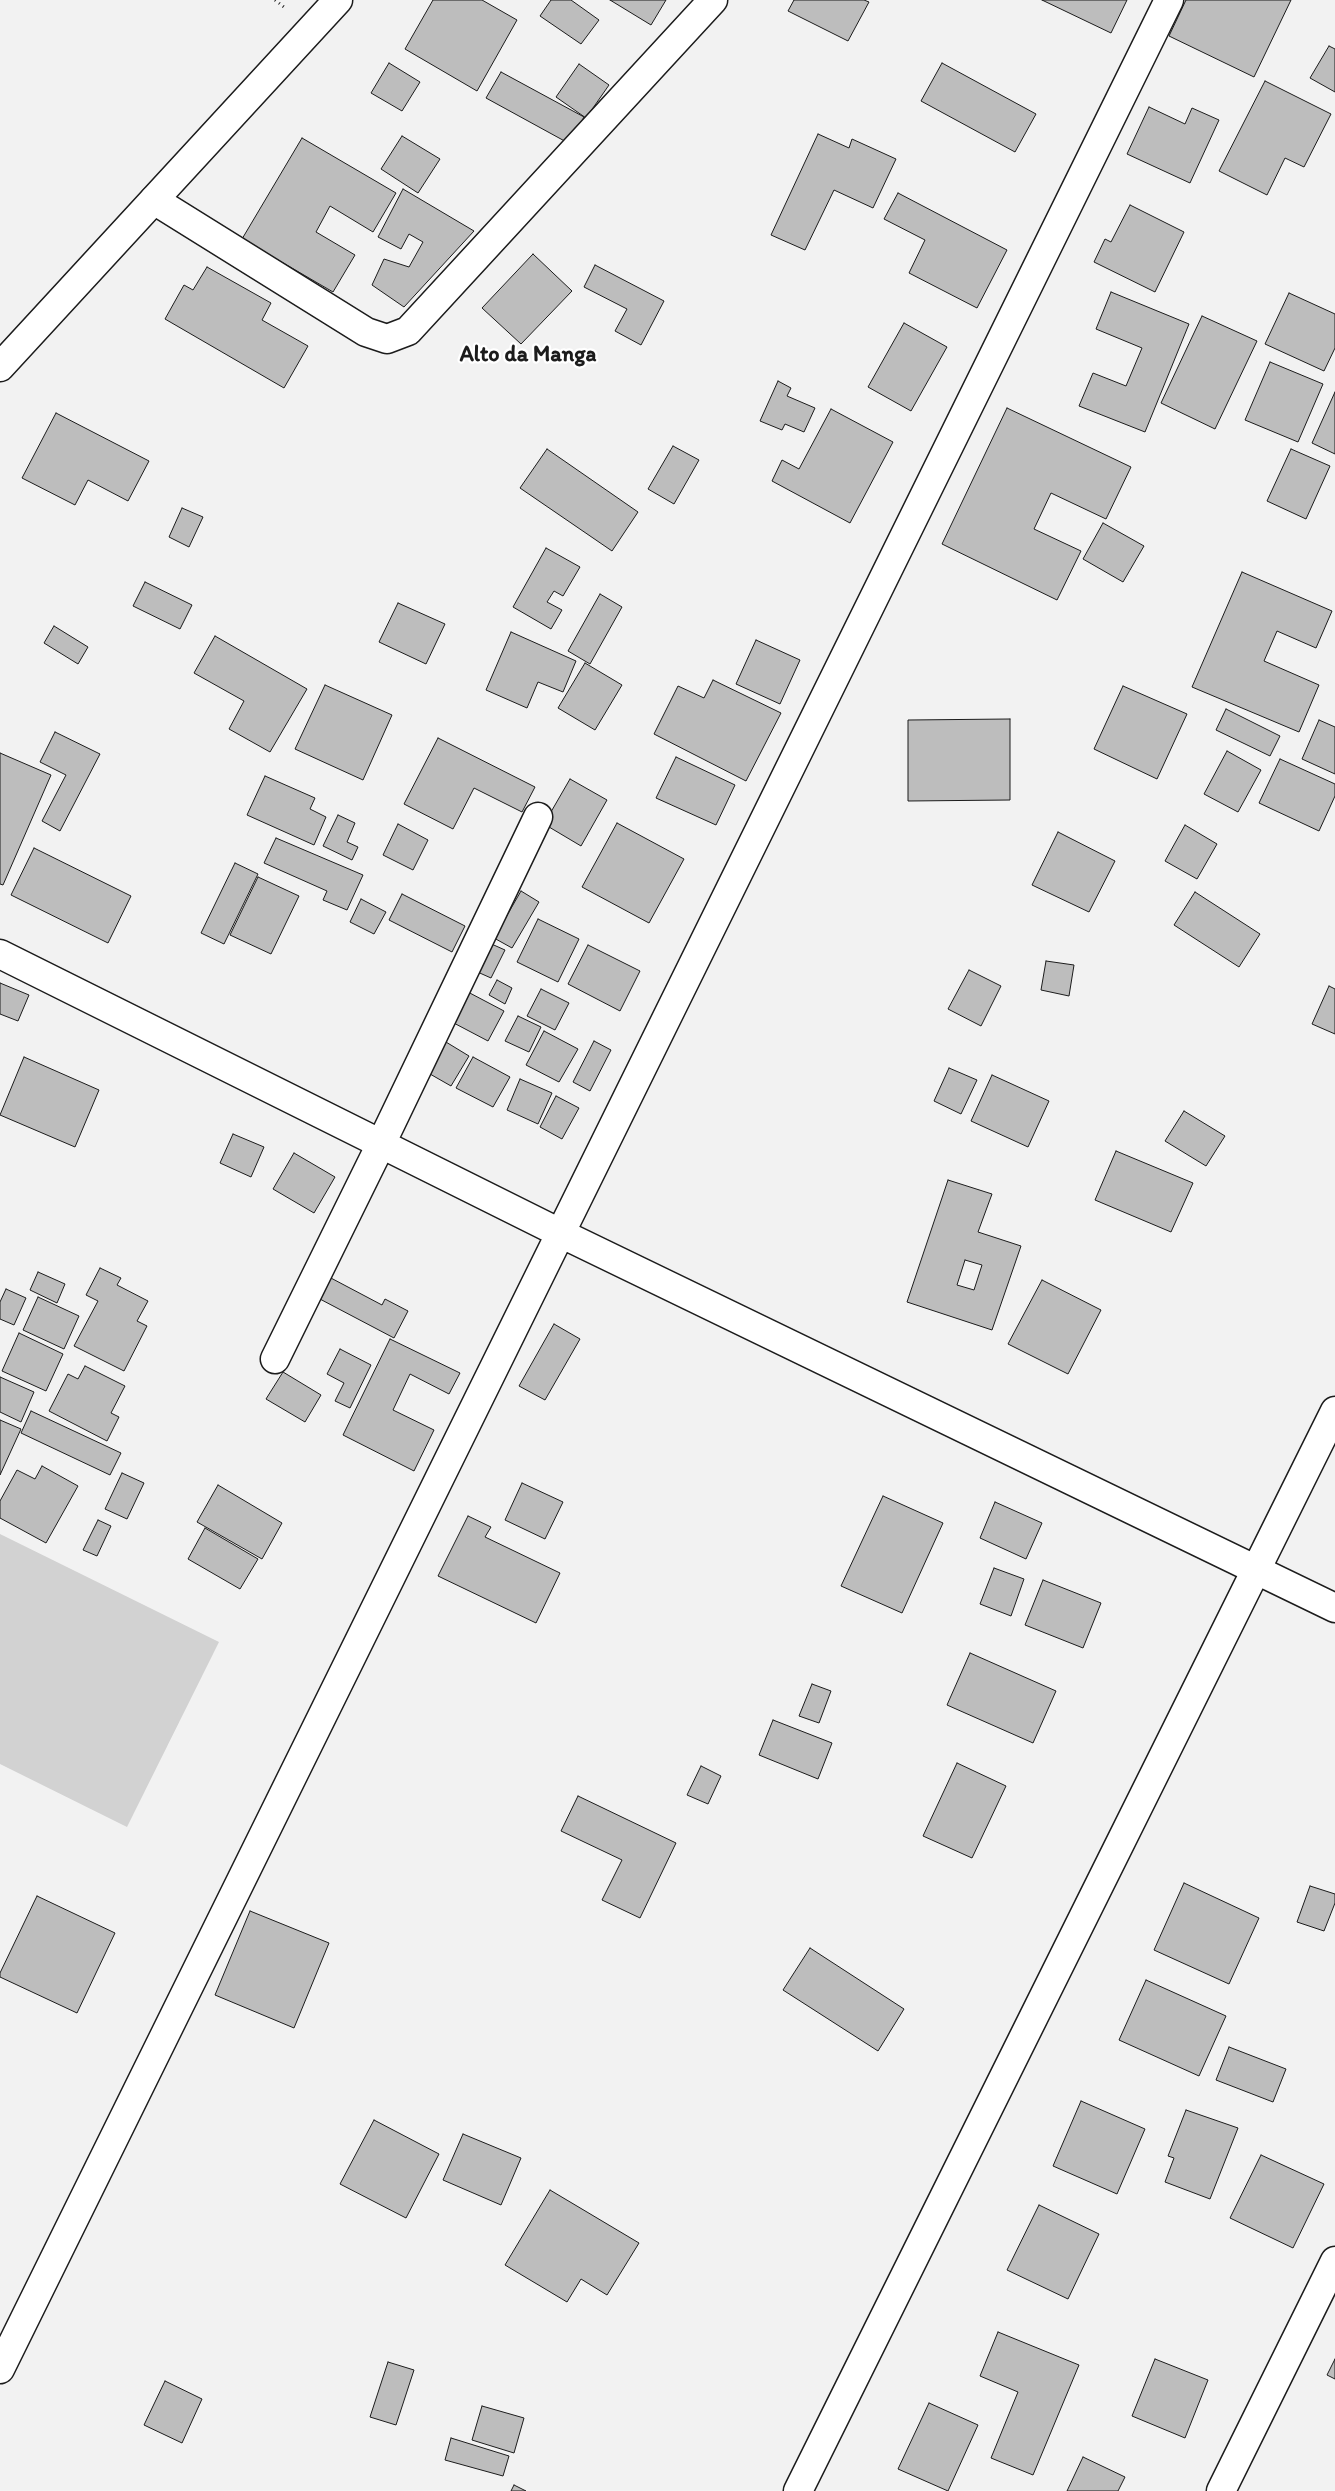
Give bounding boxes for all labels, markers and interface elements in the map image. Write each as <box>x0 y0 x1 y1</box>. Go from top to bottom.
district label: Alto da Manga <box>460 342 596 368</box>

